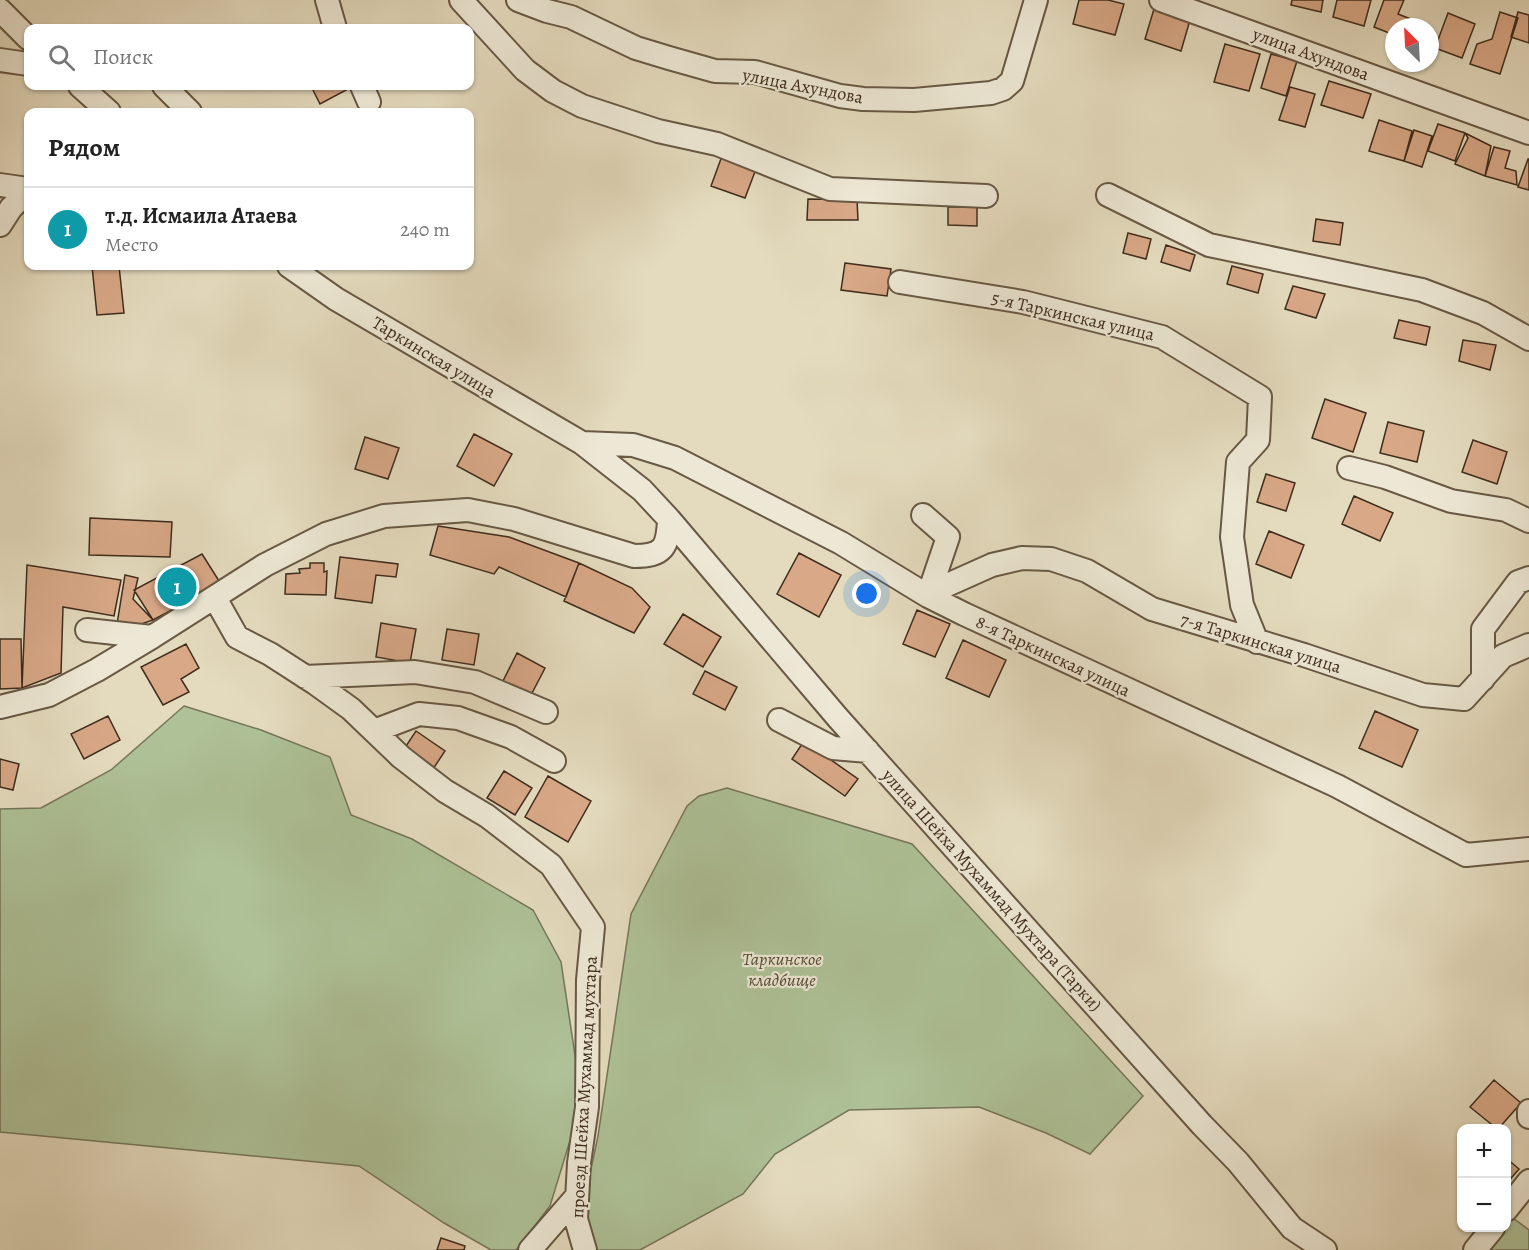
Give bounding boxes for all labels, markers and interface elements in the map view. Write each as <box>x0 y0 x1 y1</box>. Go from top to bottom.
north arrow <box>1385 18 1439 72</box>
street label: улица Ахундова <box>1248 21 1373 86</box>
search box <box>24 24 474 90</box>
icon: search <box>45 41 78 74</box>
text: Поиск <box>93 42 153 72</box>
street label: улица Ахундова <box>740 62 866 110</box>
text: Рядом <box>48 130 120 165</box>
text: т.д. Исмаила Атаева <box>105 201 297 231</box>
text: 1 <box>64 216 71 243</box>
text: 240 m <box>400 216 450 243</box>
text: Место <box>105 231 158 258</box>
street label: 5-я Таркинская улица <box>989 286 1158 347</box>
street label: Таркинская улица <box>368 311 501 404</box>
pin: 1 <box>158 564 196 610</box>
your location <box>852 579 881 608</box>
street label: 7-я Таркинская улица <box>1178 607 1345 679</box>
street label: 8-я Таркинская улица <box>972 610 1135 703</box>
street label: улица Шейха Мухаммад Мухтара (Тарки) <box>876 763 1107 1016</box>
park label: Таркинское кладбище <box>742 947 822 992</box>
street label: проезд Шейха Мухаммад мухтара <box>565 954 603 1219</box>
map controls <box>1457 1124 1511 1232</box>
button: + <box>1457 1124 1511 1178</box>
button: − <box>1457 1178 1511 1232</box>

